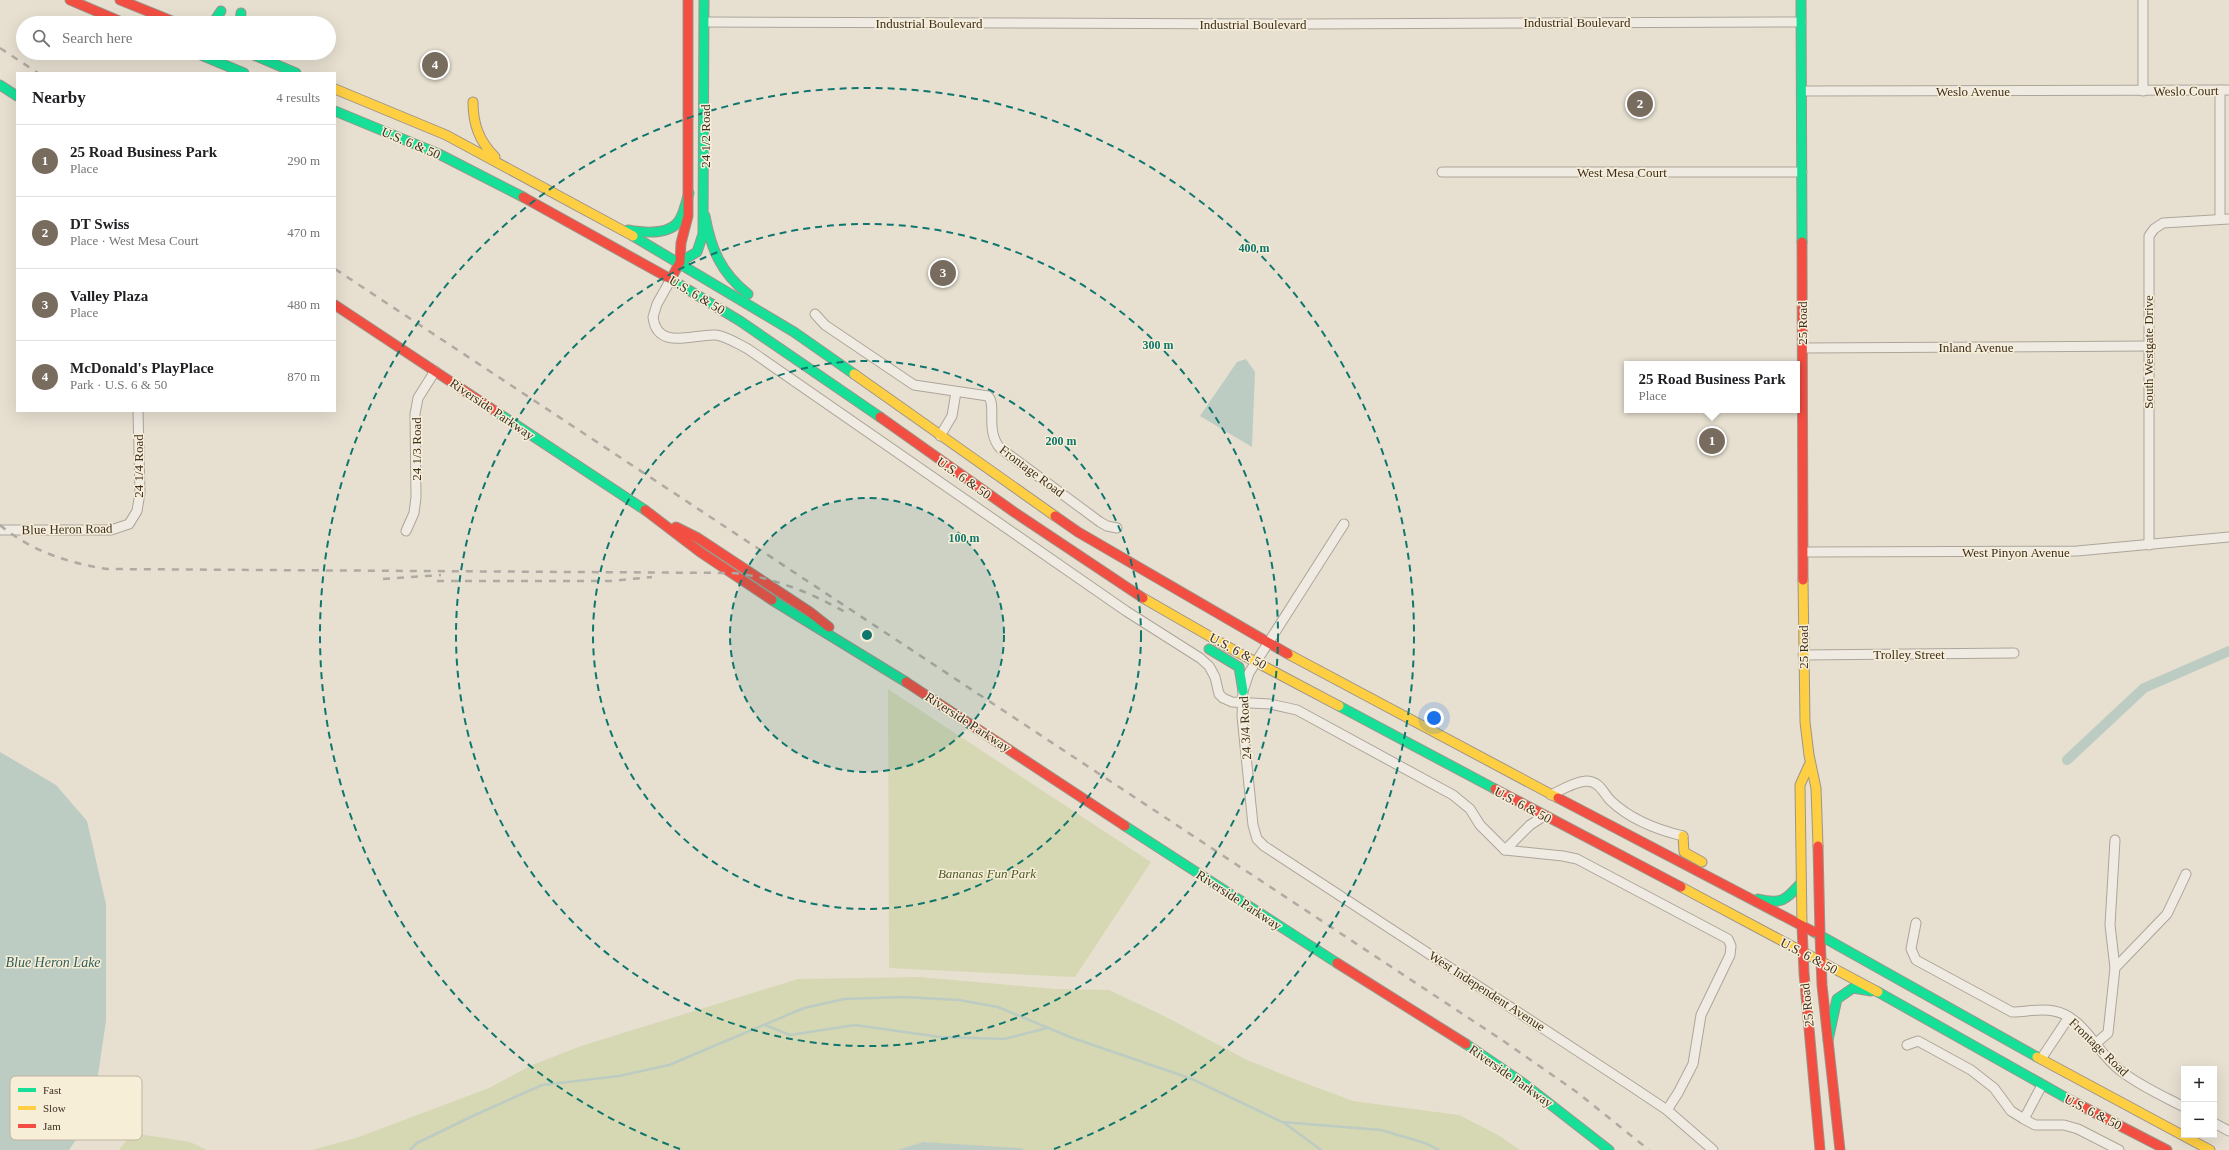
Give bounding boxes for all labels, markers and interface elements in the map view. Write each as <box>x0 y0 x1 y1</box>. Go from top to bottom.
street label: Industrial Boulevard <box>1523 15 1631 30</box>
search box <box>16 16 336 60</box>
street label: Industrial Boulevard <box>875 16 983 31</box>
street label: Industrial Boulevard <box>1199 17 1307 32</box>
icon: search <box>30 27 52 49</box>
text: Search here <box>62 30 132 46</box>
pin: 4 <box>422 50 448 80</box>
street label: Weslo Court <box>2153 83 2219 99</box>
street label: Weslo Avenue <box>1936 84 2010 99</box>
text: Nearby <box>32 88 86 107</box>
pin: 2 <box>1627 89 1653 119</box>
text: 4 results <box>276 90 320 105</box>
street label: 24 1/2 Road <box>698 104 713 168</box>
street label: U.S. 6 & 50 <box>379 124 443 162</box>
text: 25 Road Business Park <box>70 144 217 160</box>
text: 1 <box>42 153 48 168</box>
text: 290 m <box>287 153 320 168</box>
text: Place <box>70 161 98 176</box>
street label: West Mesa Court <box>1577 165 1667 180</box>
text: DT Swiss <box>70 216 129 232</box>
text: 2 <box>42 225 48 240</box>
text: 470 m <box>287 225 320 240</box>
text: Place · West Mesa Court <box>70 233 199 248</box>
text: 400 m <box>1239 241 1270 255</box>
pin: 3 <box>930 258 956 288</box>
street label: U.S. 6 & 50 <box>666 272 728 318</box>
text: Valley Plaza <box>70 288 148 304</box>
street label: South Westgate Drive <box>2141 295 2156 409</box>
text: 3 <box>42 297 48 312</box>
text: 480 m <box>287 297 320 312</box>
street label: 25 Road <box>1795 301 1810 345</box>
text: Place <box>70 305 98 320</box>
text: 300 m <box>1143 338 1174 352</box>
street label: Inland Avenue <box>1938 340 2014 355</box>
text: McDonald's PlayPlace <box>70 360 214 376</box>
popup <box>1624 361 1800 413</box>
text: 4 <box>42 369 48 384</box>
text: 870 m <box>287 369 320 384</box>
text: 25 Road Business Park <box>1638 371 1786 387</box>
street label: Riverside Parkway <box>447 375 537 443</box>
text: Park · U.S. 6 & 50 <box>70 377 167 392</box>
text: Place <box>1638 388 1667 403</box>
street label: 24 1/3 Road <box>409 417 424 481</box>
pin: 1 <box>1699 426 1725 456</box>
street label: 24 1/4 Road <box>131 434 146 498</box>
text: 200 m <box>1046 434 1077 448</box>
street label: Frontage Road <box>997 442 1068 500</box>
street label: U.S. 6 & 50 <box>934 454 994 502</box>
street label: Blue Heron Road <box>21 521 113 537</box>
text: 100 m <box>949 531 980 545</box>
street label: West Pinyon Avenue <box>1962 545 2070 560</box>
street label: 25 Road <box>1796 625 1811 669</box>
centre of rings <box>860 628 874 642</box>
street label: U.S. 6 & 50 <box>1207 630 1269 672</box>
street label: Trolley Street <box>1873 647 1945 662</box>
street label: Riverside Parkway <box>923 689 1014 755</box>
street label: 24 3/4 Road <box>1236 695 1254 760</box>
your location <box>1424 708 1444 728</box>
street label: U.S. 6 & 50 <box>1492 784 1554 826</box>
park label: Bananas Fun Park <box>938 866 1036 881</box>
street label: Riverside Parkway <box>1194 867 1285 933</box>
street label: U.S. 6 & 50 <box>1778 935 1840 977</box>
street label: West Independent Avenue <box>1426 948 1548 1034</box>
water label: Blue Heron Lake <box>5 955 101 970</box>
street label: 25 Road <box>1797 982 1817 1028</box>
street label: Frontage Road <box>2066 1015 2132 1079</box>
street label: Riverside Parkway <box>1466 1042 1556 1111</box>
map controls <box>2181 1066 2217 1138</box>
button: + <box>2181 1066 2217 1102</box>
legend <box>10 1076 142 1140</box>
text: Fast <box>43 1084 61 1096</box>
street label: U.S. 6 & 50 <box>2062 1091 2124 1133</box>
text: Slow <box>43 1102 66 1114</box>
button: − <box>2181 1102 2217 1138</box>
text: Jam <box>43 1120 61 1132</box>

